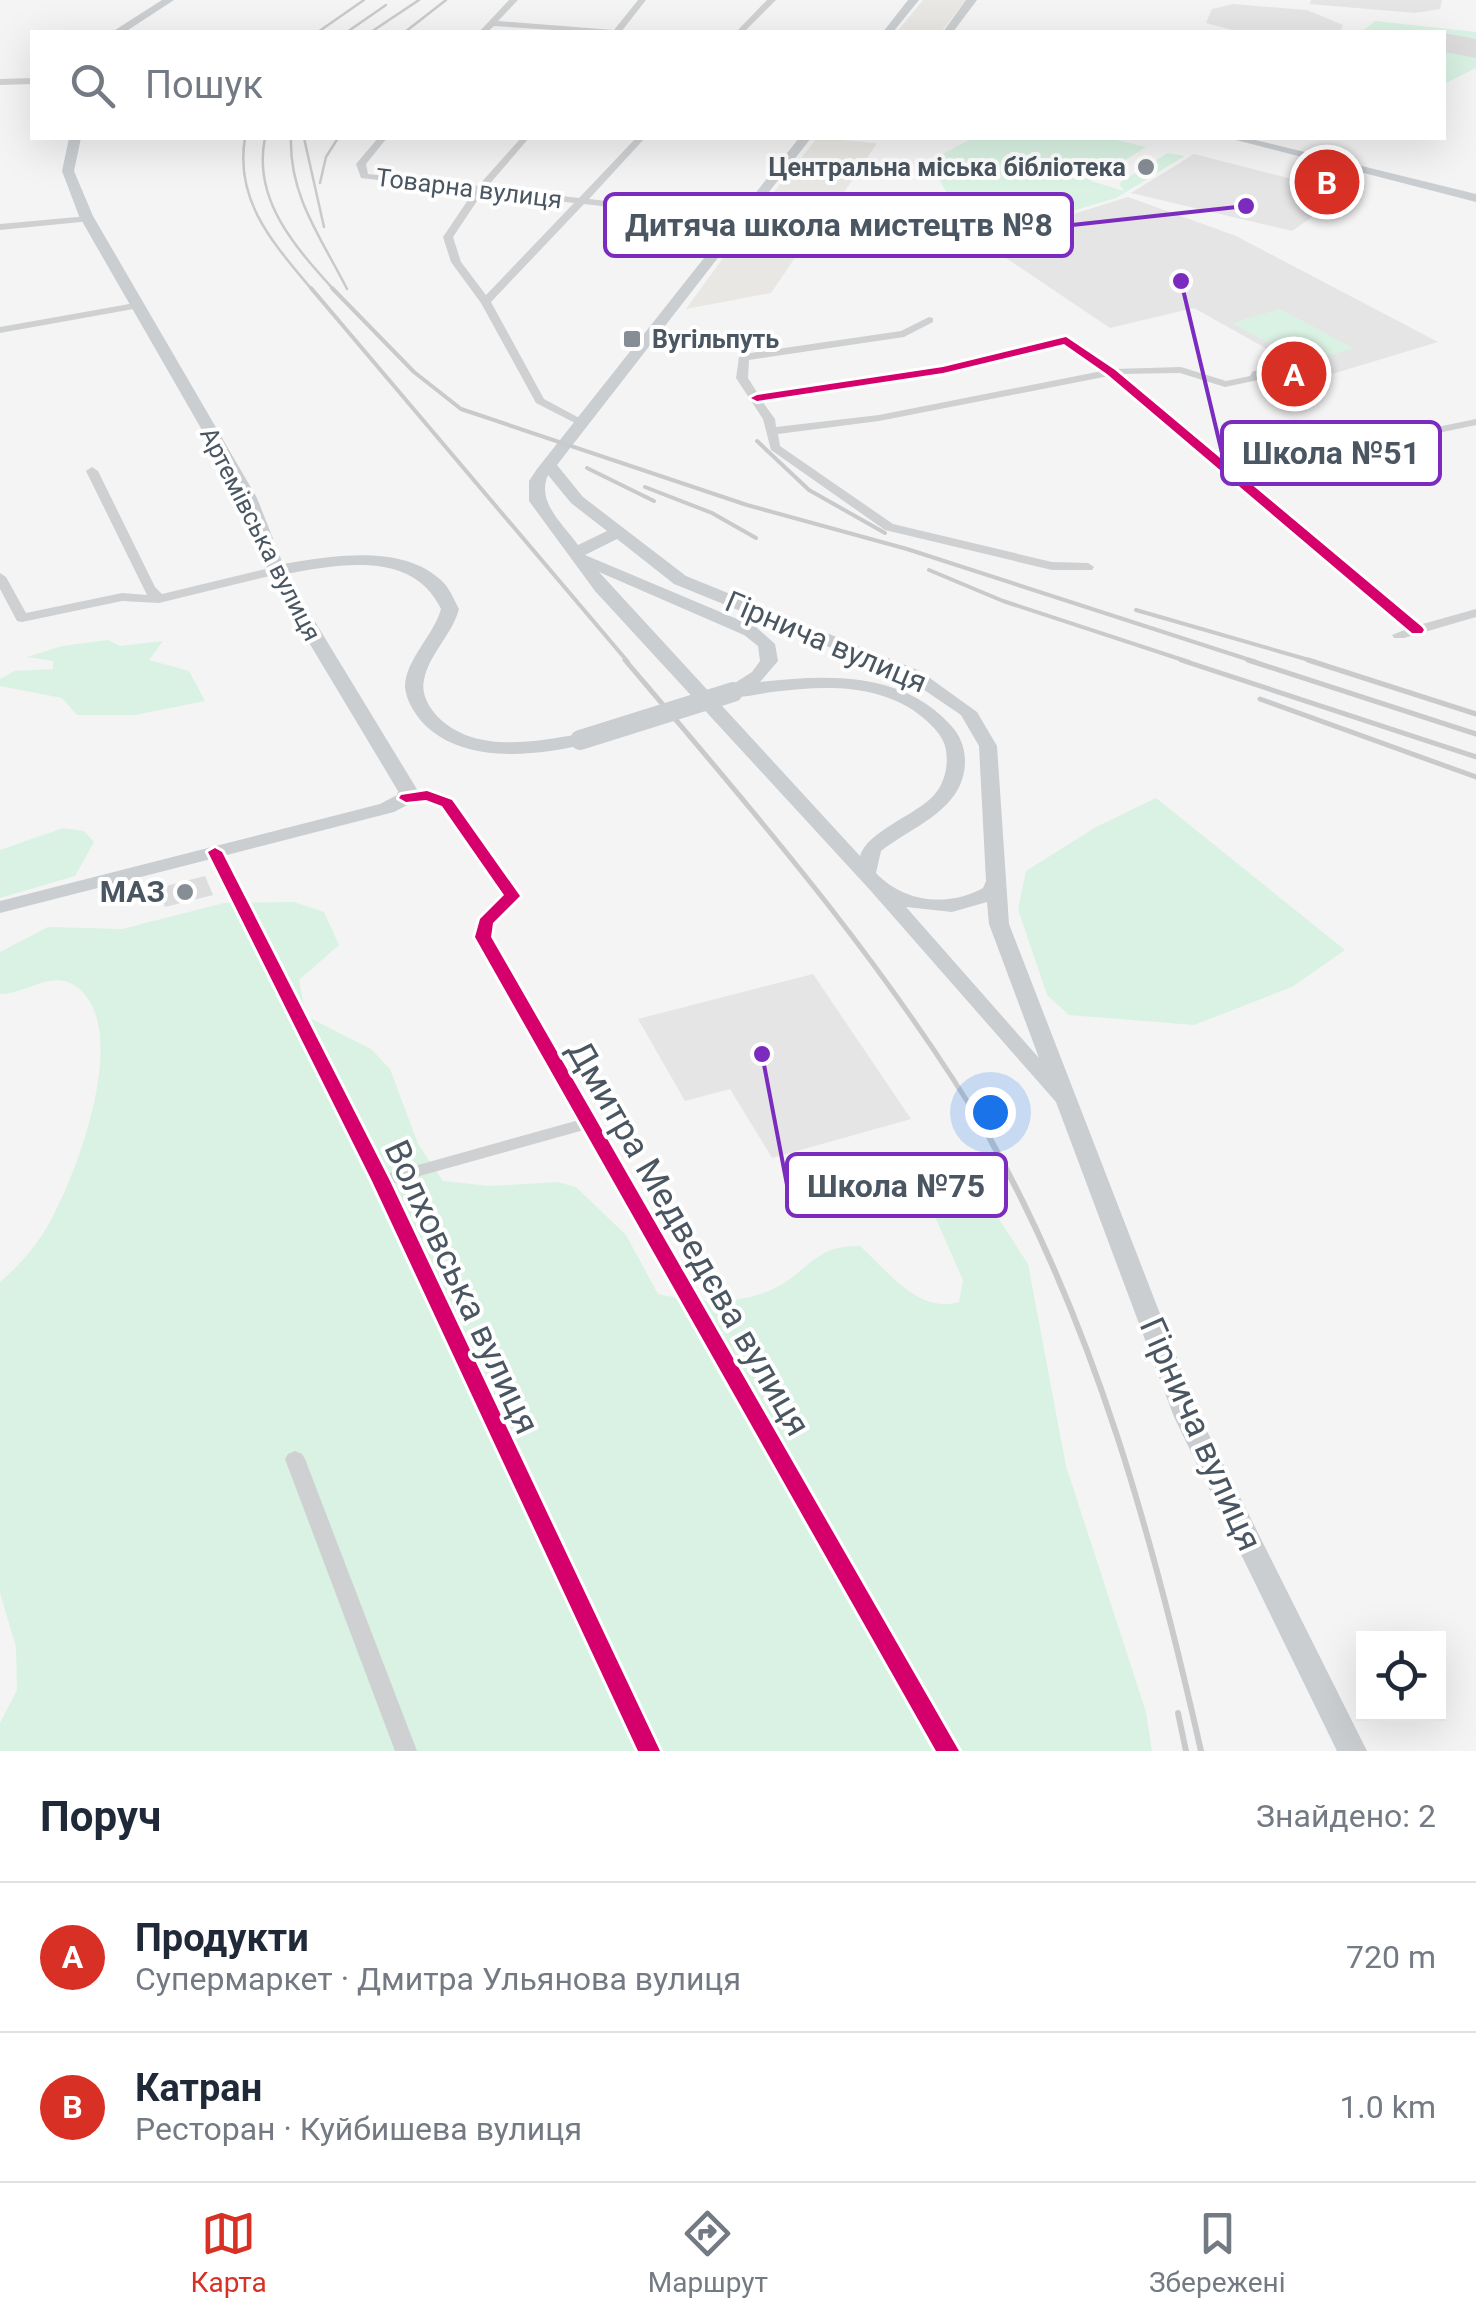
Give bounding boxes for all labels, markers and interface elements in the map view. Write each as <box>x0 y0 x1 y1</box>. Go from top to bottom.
search box <box>30 30 1446 140</box>
icon: search <box>65 58 120 113</box>
text: Пошук <box>145 63 263 107</box>
pin: B <box>1294 144 1360 220</box>
place label: Центральна міська бібліотека <box>769 153 1126 182</box>
marker: Центральна міська бібліотека <box>1135 156 1157 178</box>
street label: Товарна вулиця <box>374 163 564 214</box>
callout: Дитяча школа мистецтв №8 <box>605 194 1072 256</box>
text: Дитяча школа мистецтв №8 <box>625 206 1053 244</box>
place label: Вугільпуть <box>652 325 779 354</box>
marker: Вугільпуть <box>621 328 643 350</box>
pin: A <box>1262 336 1326 412</box>
callout: Школа №51 <box>1222 422 1440 484</box>
street label: Артемівська вулиця <box>194 423 327 646</box>
text: Школа №51 <box>1242 434 1420 472</box>
street label: Гірнича вулиця <box>720 583 932 700</box>
place label: МАЗ <box>100 874 165 909</box>
marker: МАЗ <box>174 881 196 903</box>
street label: Дмитра Медведєва вулиця <box>558 1033 819 1443</box>
your location <box>965 1087 1016 1138</box>
street label: Волховська вулиця <box>376 1134 548 1440</box>
callout: Школа №75 <box>787 1154 1006 1216</box>
text: Школа №75 <box>807 1167 985 1205</box>
street label: Гірнича вулиця <box>1131 1311 1270 1557</box>
map controls <box>1356 1631 1446 1721</box>
button: locate <box>1356 1631 1446 1721</box>
text: Поруч <box>40 1792 161 1841</box>
text: Знайдено: 2 <box>1256 1797 1436 1835</box>
text: Продукти <box>135 1916 309 1960</box>
text: A <box>62 1938 83 1976</box>
text: 720 m <box>1346 1938 1436 1976</box>
text: Супермаркет · Дмитра Ульянова вулиця <box>135 1960 741 1998</box>
text: Катран <box>135 2066 262 2110</box>
text: B <box>62 2088 83 2126</box>
text: 1.0 km <box>1339 2088 1436 2126</box>
text: Ресторан · Куйбишева вулиця <box>135 2110 582 2148</box>
tab: Карта <box>190 2206 267 2299</box>
tab: Маршрут <box>648 2206 768 2299</box>
tab: Збережені <box>1149 2206 1286 2299</box>

